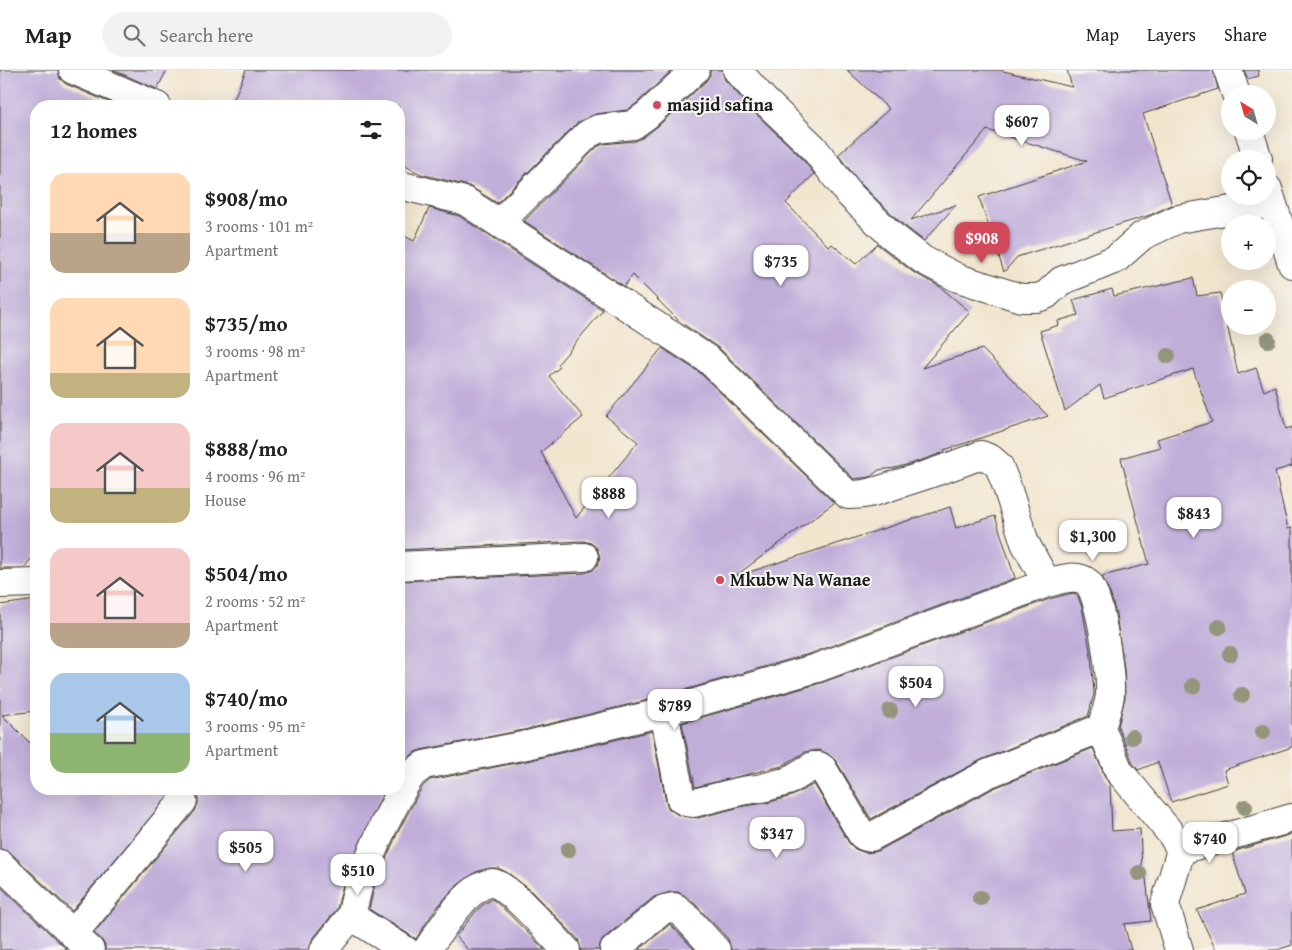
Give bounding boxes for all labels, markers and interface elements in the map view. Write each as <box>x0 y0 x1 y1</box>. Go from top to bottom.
search box <box>102 12 452 57</box>
text: Map <box>25 17 72 52</box>
icon: search <box>120 21 148 49</box>
text: Search here <box>160 21 253 49</box>
text: Map <box>1086 21 1119 48</box>
text: Layers <box>1147 21 1196 48</box>
text: Share <box>1224 21 1267 48</box>
north arrow <box>1221 85 1276 140</box>
map controls <box>1221 85 1276 335</box>
place label: masjid safina <box>667 91 774 118</box>
marker: masjid safina <box>651 99 663 111</box>
pin: $607 <box>992 104 1052 147</box>
text: $607 <box>1005 109 1039 133</box>
text: 12 homes <box>50 115 137 146</box>
icon: filters <box>357 116 385 144</box>
button: locate <box>1221 150 1276 205</box>
text: $908/mo <box>205 183 288 214</box>
icon: home <box>90 193 150 253</box>
text: 3 rooms · 101 m² <box>205 214 313 238</box>
button: + <box>1221 215 1276 270</box>
pin: $908 <box>952 222 1012 264</box>
text: $908 <box>965 226 999 250</box>
text: Apartment <box>205 238 278 262</box>
pin: $735 <box>751 244 811 287</box>
text: $735 <box>764 249 798 273</box>
button: − <box>1221 280 1276 335</box>
text: $735/mo <box>205 308 288 339</box>
icon: home <box>90 318 150 378</box>
text: 3 rooms · 98 m² <box>205 339 305 363</box>
text: Apartment <box>205 363 278 387</box>
text: $888/mo <box>205 433 288 464</box>
icon: home <box>90 443 150 503</box>
text: 4 rooms · 96 m² <box>205 464 305 488</box>
pin: $888 <box>579 476 639 519</box>
text: $888 <box>592 481 626 505</box>
text: House <box>205 488 246 512</box>
pin: $843 <box>1164 496 1224 539</box>
text: $843 <box>1177 501 1211 525</box>
pin: $1,300 <box>1052 520 1134 562</box>
text: $1,300 <box>1070 524 1116 548</box>
text: $504/mo <box>205 558 288 589</box>
place label: Mkubw Na Wanae <box>730 566 871 593</box>
icon: home <box>90 568 150 628</box>
marker: Mkubw Na Wanae <box>714 574 726 586</box>
text: 2 rooms · 52 m² <box>205 589 305 613</box>
text: Apartment <box>205 613 278 637</box>
pin: $504 <box>886 666 946 708</box>
text: $504 <box>899 670 933 694</box>
text: $740/mo <box>205 683 288 714</box>
pin: $789 <box>645 688 705 731</box>
icon: home <box>90 693 150 753</box>
text: $789 <box>658 693 692 717</box>
text: 3 rooms · 95 m² <box>205 714 305 738</box>
text: Apartment <box>205 738 278 762</box>
pin: $347 <box>747 816 807 859</box>
text: $347 <box>760 821 794 845</box>
pin: $740 <box>1180 822 1240 864</box>
text: $740 <box>1193 826 1227 850</box>
pin: $505 <box>216 830 276 873</box>
text: $505 <box>229 835 263 859</box>
pin: $510 <box>328 854 388 896</box>
text: $510 <box>341 858 375 882</box>

